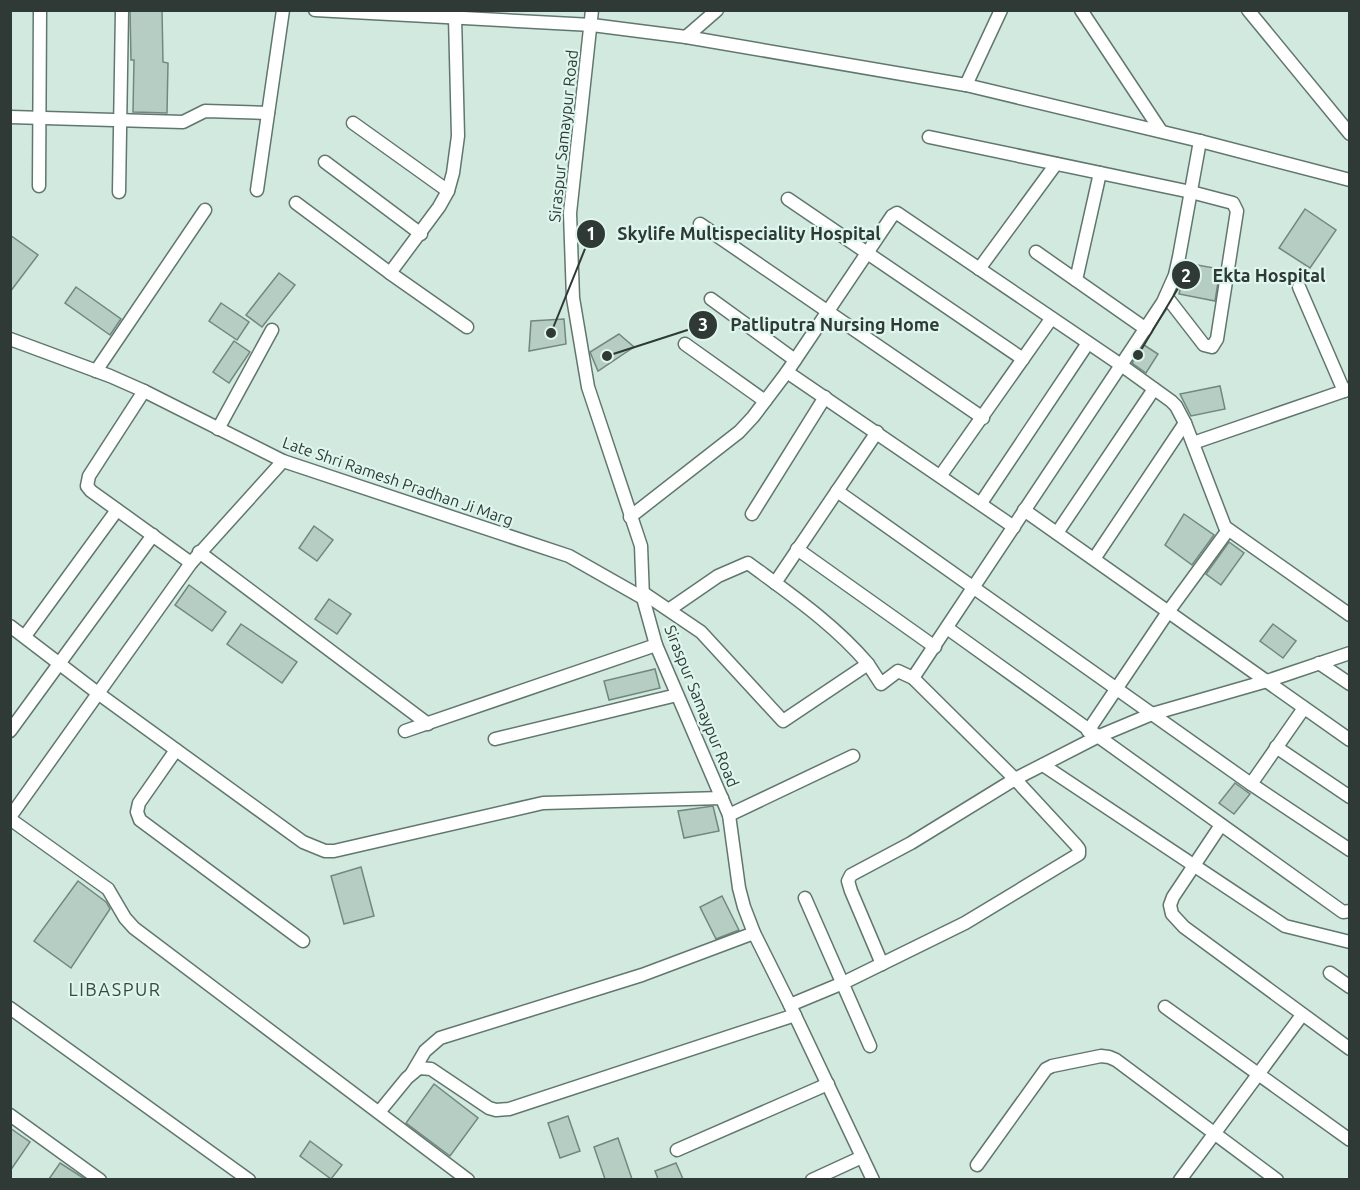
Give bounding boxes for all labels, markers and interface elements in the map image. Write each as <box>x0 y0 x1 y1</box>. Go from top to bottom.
street label: Siraspur Samaypur Road <box>545 49 581 223</box>
callout: Skylife Multispeciality Hospital <box>576 216 893 252</box>
text: 1 <box>586 223 596 243</box>
text: Skylife Multispeciality Hospital <box>617 223 881 243</box>
callout: Ekta Hospital <box>1171 257 1338 293</box>
text: 2 <box>1181 265 1191 285</box>
text: Ekta Hospital <box>1212 265 1326 285</box>
callout: Patliputra Nursing Home <box>688 307 952 343</box>
text: 3 <box>698 314 708 334</box>
text: Patliputra Nursing Home <box>730 314 940 334</box>
street label: Late Shri Ramesh Pradhan Ji Marg <box>280 433 516 529</box>
street label: Siraspur Samaypur Road <box>661 622 743 790</box>
district label: LIBASPUR <box>69 979 161 999</box>

